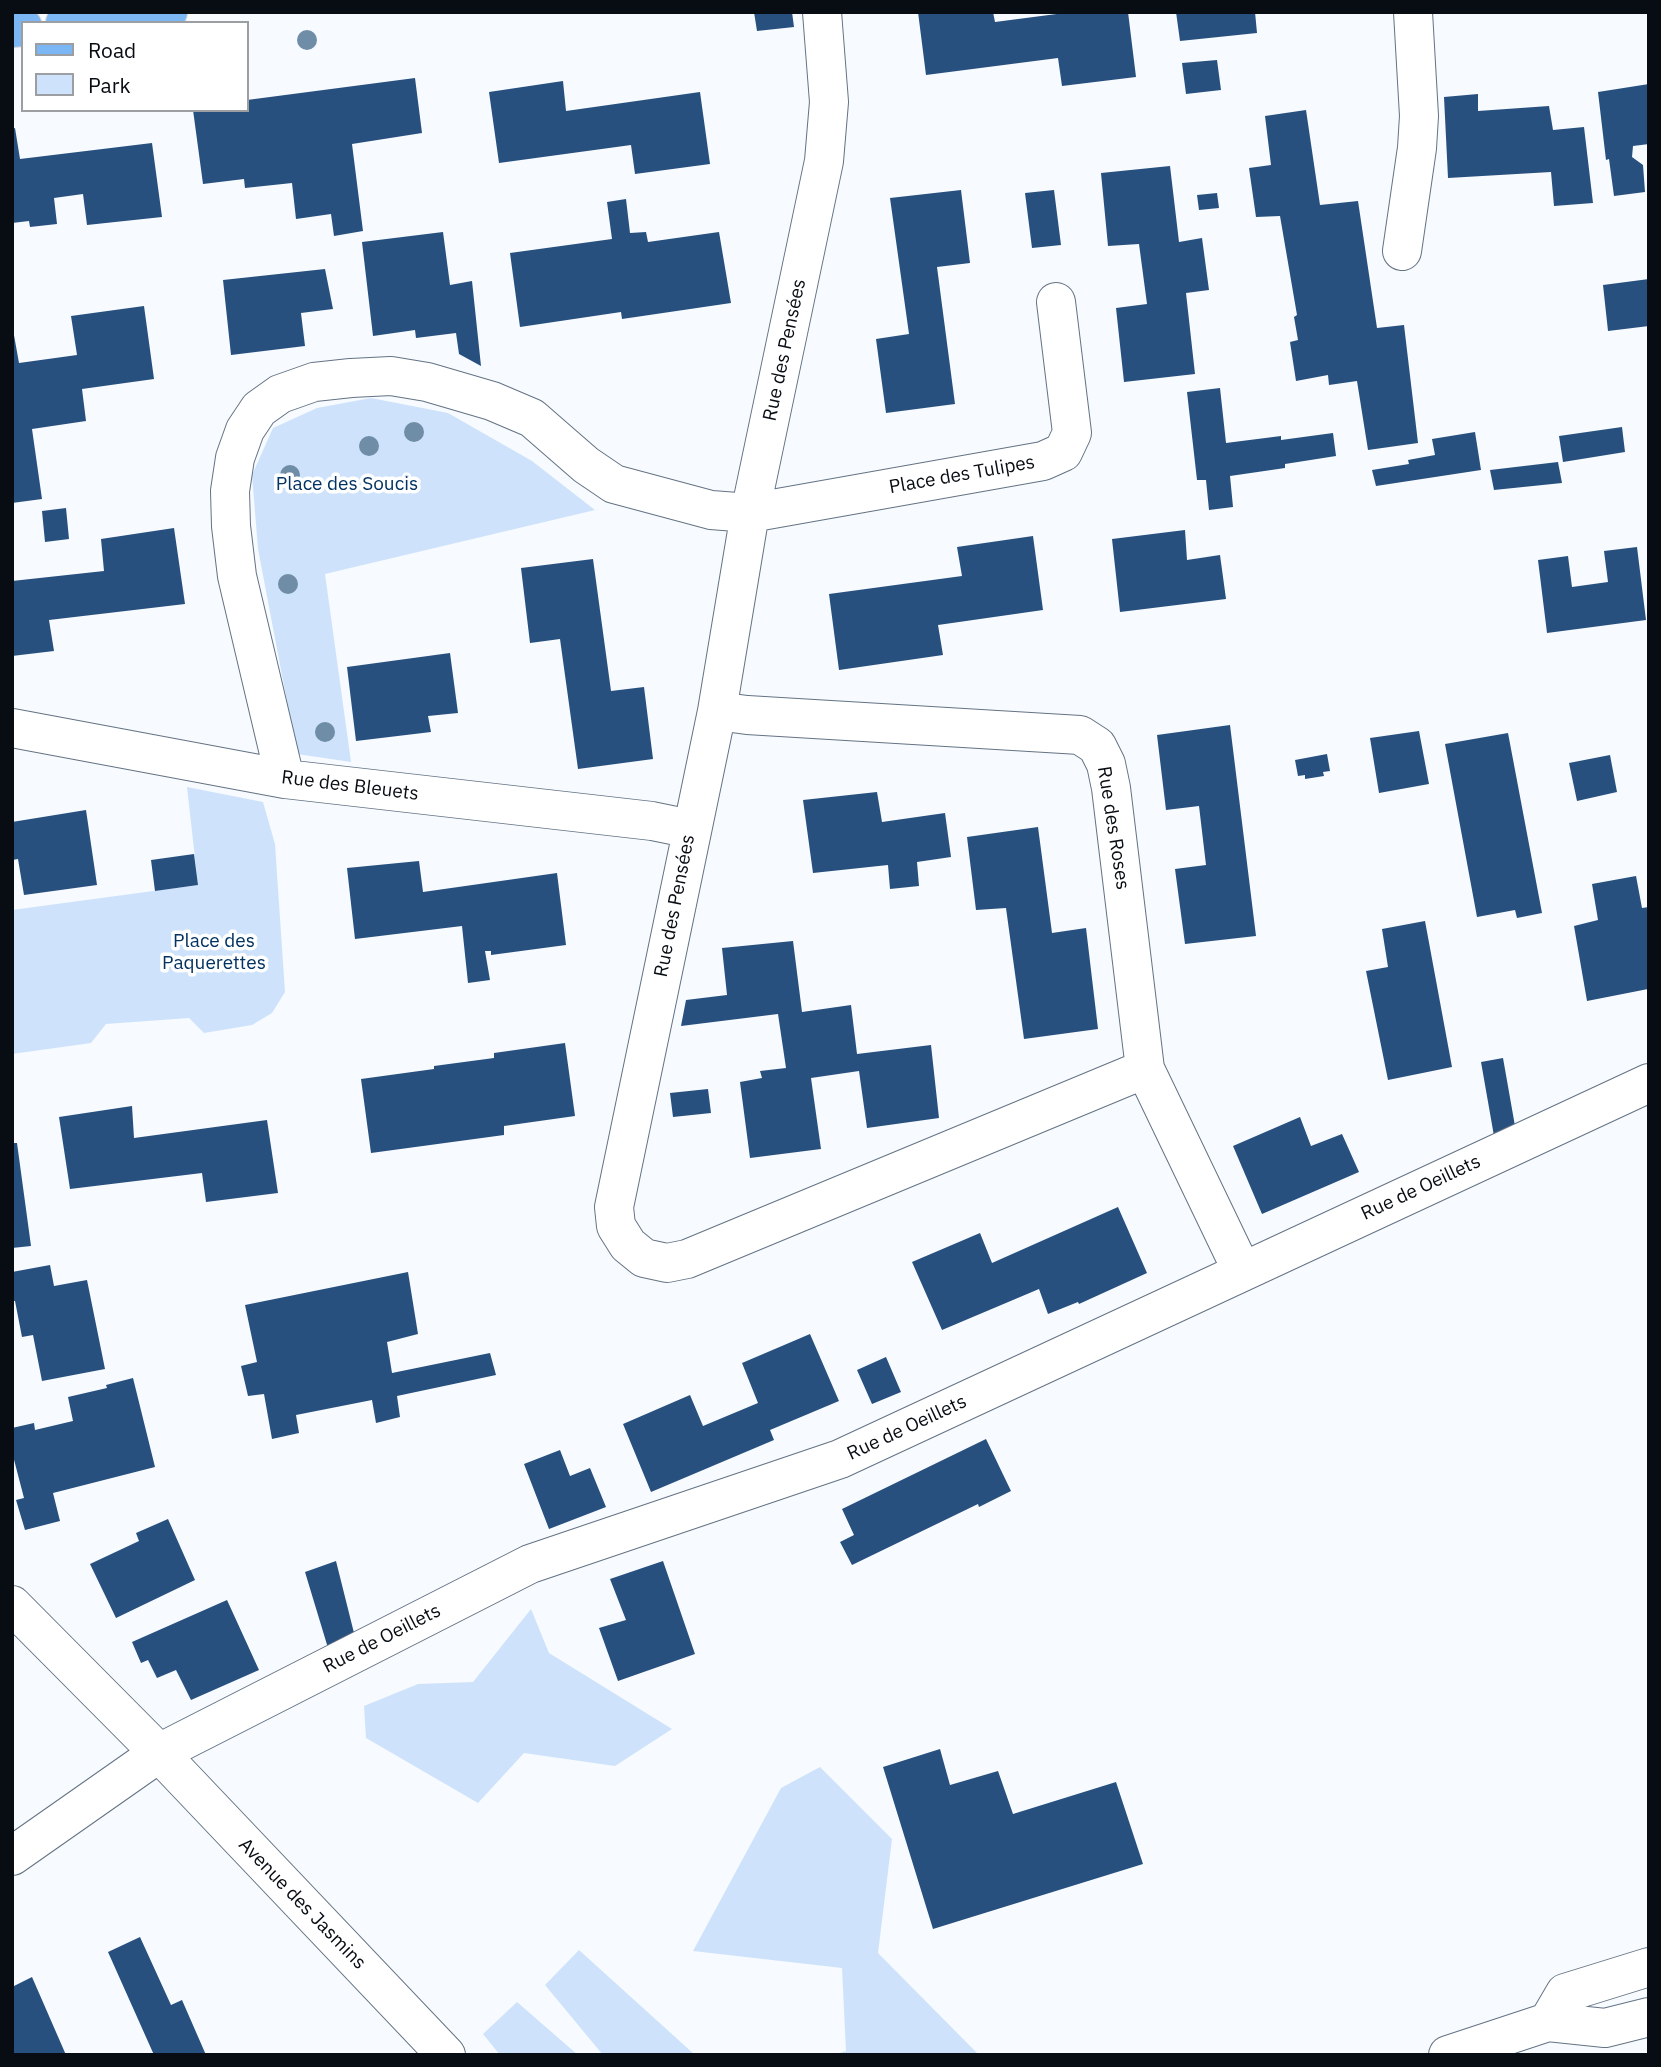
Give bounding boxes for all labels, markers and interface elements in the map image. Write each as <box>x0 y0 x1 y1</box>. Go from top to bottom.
legend <box>21 21 248 112</box>
text: Road <box>88 36 136 64</box>
text: Park <box>88 71 131 99</box>
street label: Rue des Pensées <box>759 277 811 423</box>
street label: Place des Tulipes <box>887 451 1037 499</box>
park label: Place des Soucis <box>276 474 418 496</box>
street label: Rue des Roses <box>1092 765 1134 891</box>
street label: Rue des Bleuets <box>280 766 420 806</box>
street label: Rue des Pensées <box>650 833 700 979</box>
park label: Place des Paquerettes <box>162 931 266 975</box>
street label: Rue de Oeillets <box>1358 1150 1484 1226</box>
street label: Rue de Oeillets <box>844 1390 970 1466</box>
street label: Rue de Oeillets <box>319 1600 445 1678</box>
street label: Avenue des Jasmins <box>234 1834 370 1974</box>

